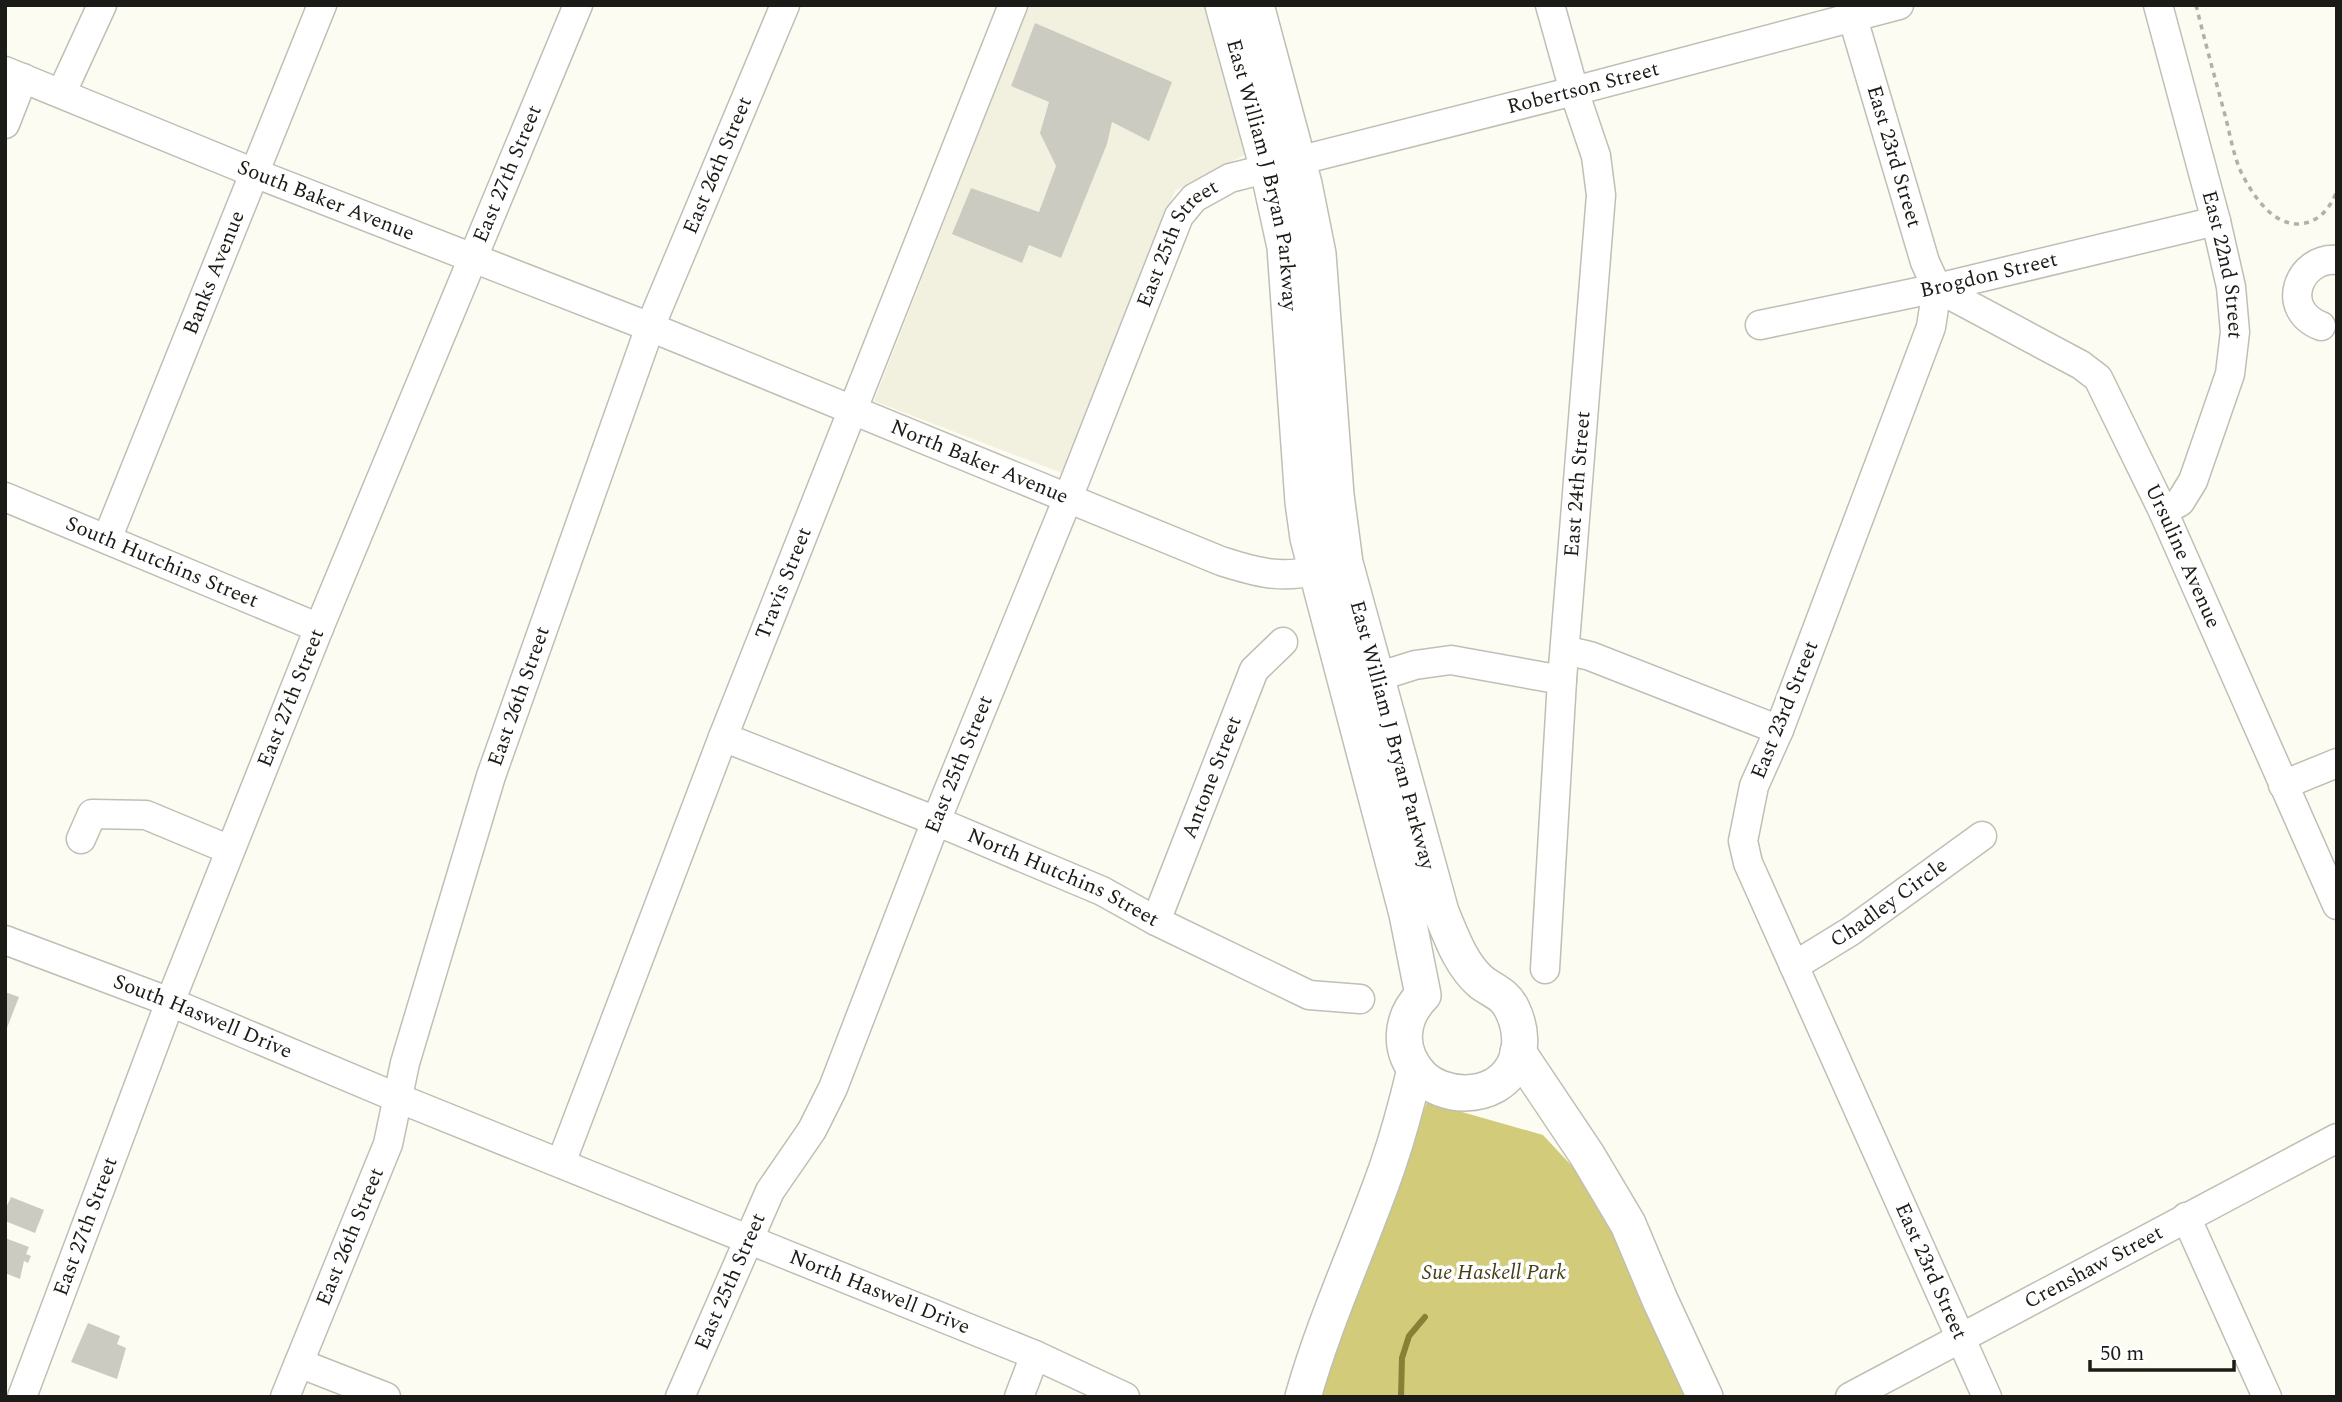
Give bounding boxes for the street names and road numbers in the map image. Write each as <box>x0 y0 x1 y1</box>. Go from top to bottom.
street label: East William J Bryan Parkway <box>1217 35 1306 313</box>
street label: Robertson Street <box>1504 53 1663 123</box>
street label: East 23rd Street <box>1858 81 1930 232</box>
street label: East 26th Street <box>675 92 761 239</box>
street label: East 27th Street <box>465 100 551 248</box>
street label: South Baker Avenue <box>232 152 419 250</box>
street label: East 25th Street <box>1128 171 1224 312</box>
street label: East 22nd Street <box>2192 187 2251 341</box>
street label: Banks Avenue <box>175 206 254 340</box>
street label: Brogdon Street <box>1917 244 2061 307</box>
street label: East 24th Street <box>1556 410 1600 558</box>
street label: North Baker Avenue <box>886 411 1073 513</box>
street label: Ursuline Avenue <box>2136 478 2229 634</box>
street label: South Hutchins Street <box>61 508 263 617</box>
street label: Travis Street <box>747 522 821 644</box>
street label: East William J Bryan Parkway <box>1341 597 1444 874</box>
street label: East 26th Street <box>480 622 559 771</box>
street label: East 27th Street <box>249 624 333 772</box>
street label: East 23rd Street <box>1743 636 1827 784</box>
street label: East 25th Street <box>917 691 1002 838</box>
street label: Antone Street <box>1174 711 1250 844</box>
street label: North Hutchins Street <box>962 820 1165 936</box>
street label: Chadley Circle <box>1824 850 1954 956</box>
street label: South Haswell Drive <box>108 966 297 1068</box>
street label: East 27th Street <box>45 1152 127 1301</box>
street label: East 26th Street <box>308 1163 393 1311</box>
street label: East 23rd Street <box>1886 1198 1975 1345</box>
street label: East 25th Street <box>686 1208 774 1355</box>
street label: Crenshaw Street <box>2018 1217 2169 1318</box>
street label: North Haswell Drive <box>784 1241 975 1343</box>

